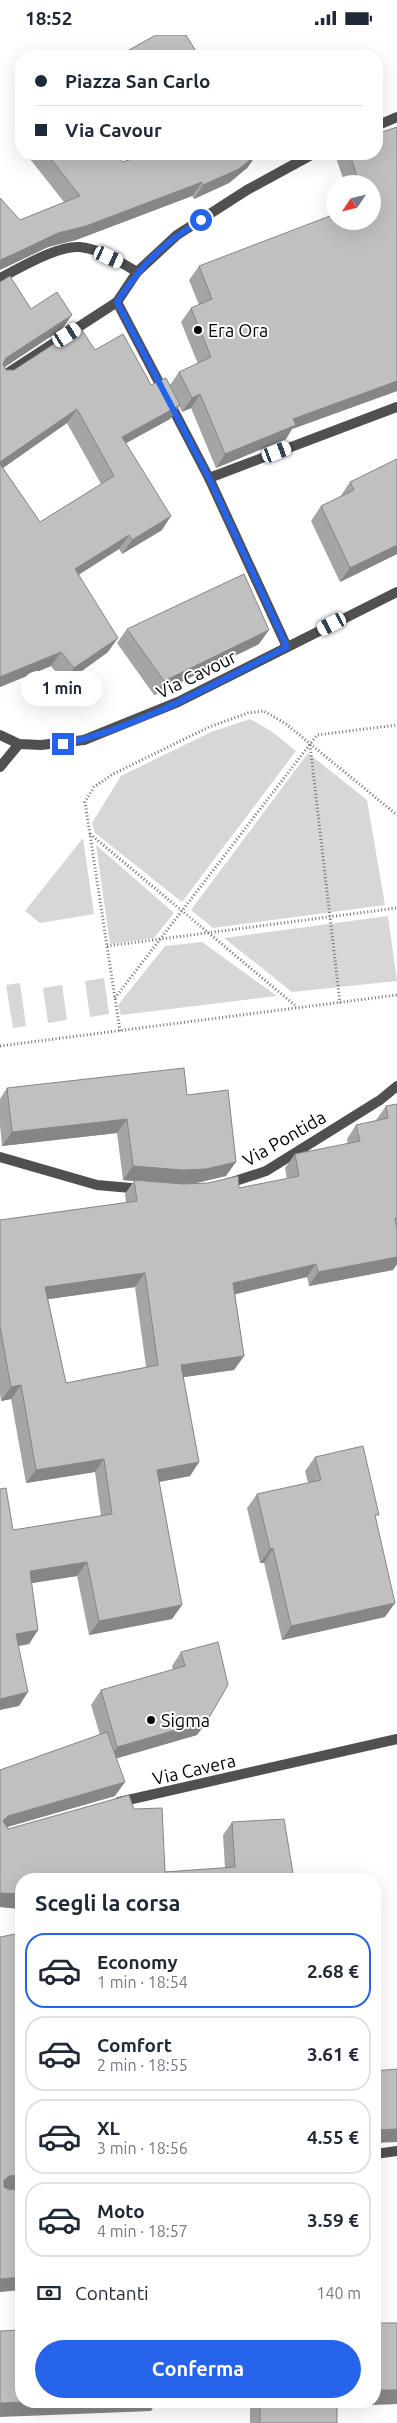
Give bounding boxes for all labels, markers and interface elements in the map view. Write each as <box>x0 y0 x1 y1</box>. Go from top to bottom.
text: 18:52 <box>25 7 73 29</box>
text: Piazza San Carlo <box>65 70 210 92</box>
text: Via Cavour <box>65 119 162 141</box>
north arrow <box>326 175 381 230</box>
map controls <box>326 175 381 230</box>
route start <box>190 209 212 231</box>
car <box>92 244 125 270</box>
place label: Era Ora <box>208 320 268 340</box>
car <box>50 321 83 349</box>
marker: Era Ora <box>192 324 204 336</box>
car <box>260 440 293 464</box>
car <box>315 611 348 637</box>
street label: Via Cavour <box>153 646 239 702</box>
callout: 1 min <box>22 671 104 707</box>
text: 1 min <box>42 679 82 697</box>
route end <box>52 733 74 755</box>
street label: Via Pontida <box>239 1106 329 1170</box>
place label: Sigma <box>161 1710 210 1730</box>
marker: Sigma <box>145 1714 157 1726</box>
street label: Via Cavera <box>150 1750 238 1788</box>
text: Scegli la corsa <box>35 1890 181 1915</box>
icon: car <box>37 1948 82 1993</box>
text: Economy <box>97 1951 178 1973</box>
text: 2.68 € <box>307 1960 359 1982</box>
text: 1 min · 18:54 <box>97 1973 188 1991</box>
icon: car <box>37 2031 82 2076</box>
text: Comfort <box>97 2034 172 2056</box>
text: 3.61 € <box>307 2043 359 2065</box>
text: 2 min · 18:55 <box>97 2056 188 2074</box>
icon: car <box>37 2114 82 2159</box>
text: XL <box>97 2117 120 2139</box>
text: 4.55 € <box>307 2126 359 2148</box>
text: 3 min · 18:56 <box>97 2139 188 2157</box>
icon: car <box>37 2197 82 2242</box>
text: Moto <box>97 2200 145 2222</box>
text: 3.59 € <box>307 2209 359 2231</box>
text: 4 min · 18:57 <box>97 2222 188 2240</box>
icon: cash <box>35 2279 63 2307</box>
text: Contanti <box>75 2282 149 2304</box>
text: 140 m <box>316 2284 361 2302</box>
button: Conferma <box>35 2340 361 2398</box>

